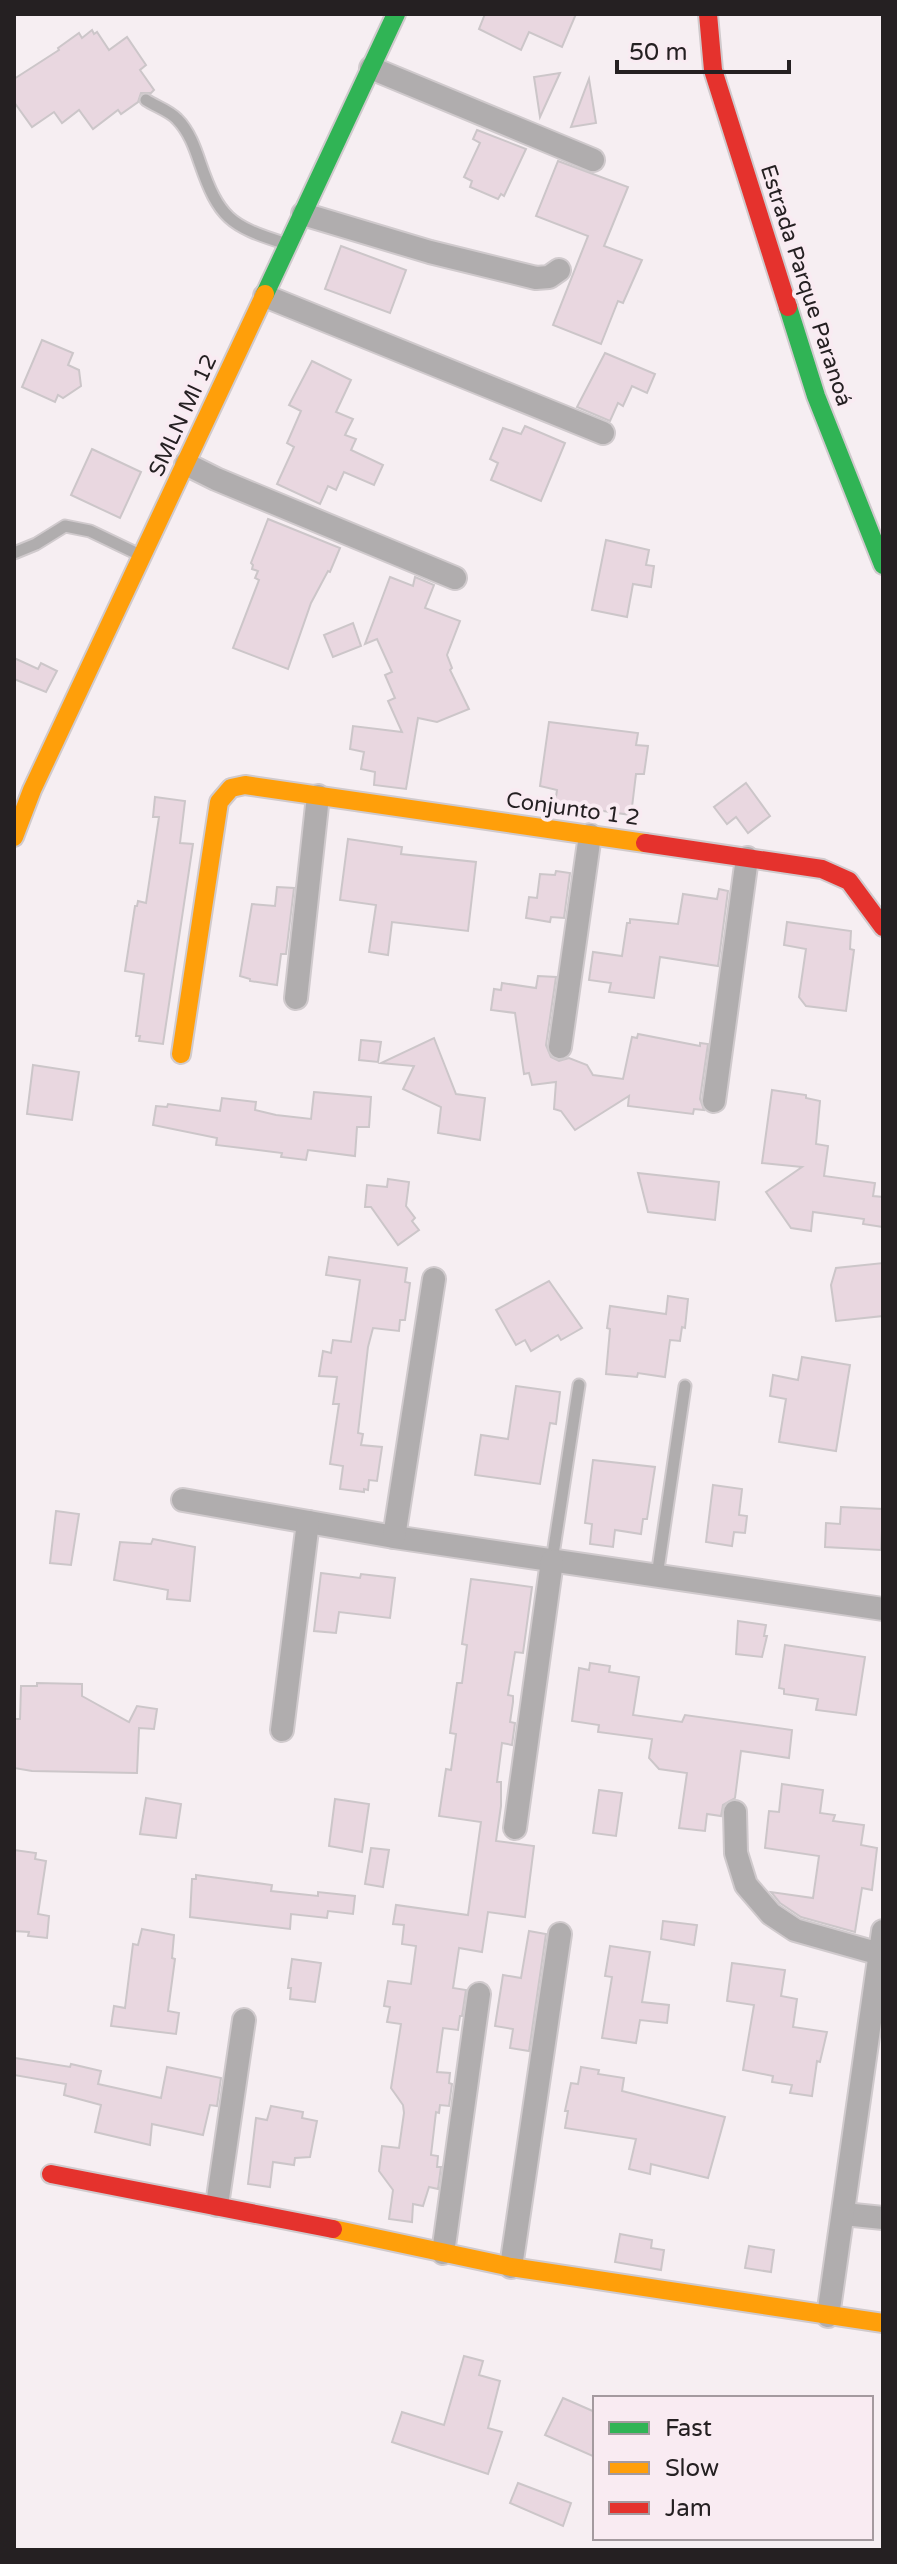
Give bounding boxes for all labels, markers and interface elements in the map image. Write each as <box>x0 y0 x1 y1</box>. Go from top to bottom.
scale bar <box>617 24 789 74</box>
text: 50 m <box>629 38 687 67</box>
street label: Estrada Parque Paranoá <box>755 161 857 409</box>
street label: SMLN MI 12 <box>143 350 223 481</box>
street label: Conjunto 1 2 <box>504 787 641 831</box>
legend <box>593 2396 873 2540</box>
text: Fast <box>665 2414 712 2443</box>
text: Slow <box>665 2454 719 2483</box>
text: Jam <box>665 2494 712 2523</box>

